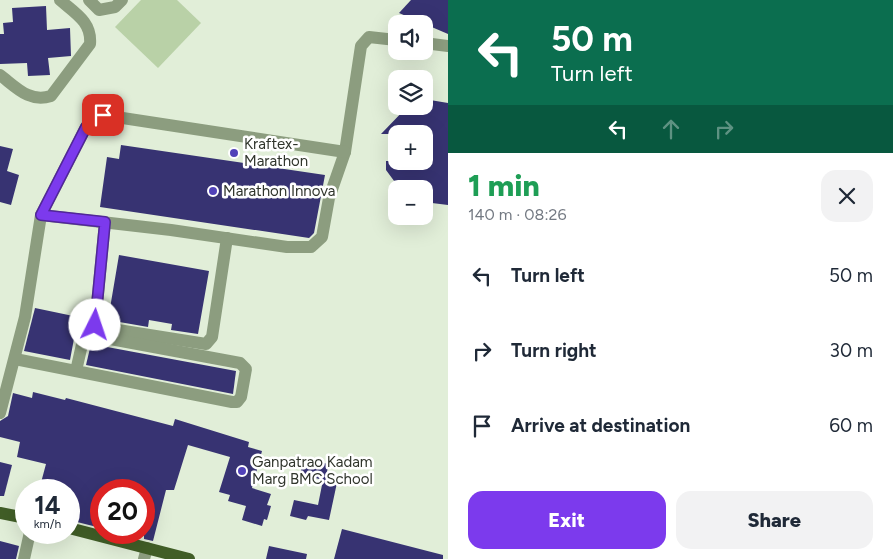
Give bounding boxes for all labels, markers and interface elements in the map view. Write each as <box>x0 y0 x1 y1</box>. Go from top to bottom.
map controls <box>388 15 433 225</box>
button: sound <box>388 15 433 60</box>
text: 50 m <box>551 18 633 60</box>
icon: left <box>468 20 533 85</box>
text: Turn left <box>551 60 633 87</box>
button: layers <box>388 70 433 115</box>
pin <box>82 94 124 136</box>
icon: arrive <box>89 101 117 129</box>
icon: left <box>604 115 632 143</box>
icon: ahead <box>657 115 685 143</box>
icon: right <box>710 115 738 143</box>
button: + <box>388 125 433 170</box>
place label: Kraftex- Marathon <box>244 135 308 170</box>
marker: Kraftex- Marathon <box>228 147 240 159</box>
text: 1 min <box>468 167 540 204</box>
button: close <box>821 170 873 222</box>
button: − <box>388 180 433 225</box>
place label: Marathon Innova <box>223 182 335 200</box>
marker: Marathon Innova <box>207 185 219 197</box>
text: 140 m · 08:26 <box>468 205 566 224</box>
icon: left <box>468 262 496 290</box>
text: Turn left <box>511 264 585 287</box>
text: 50 m <box>829 264 873 287</box>
position arrow <box>68 298 120 350</box>
icon: right <box>468 337 496 365</box>
text: Turn right <box>511 339 597 362</box>
text: 30 m <box>830 339 873 362</box>
icon: arrive <box>468 412 496 440</box>
text: Arrive at destination <box>511 414 690 437</box>
text: 60 m <box>829 414 873 437</box>
place label: Ganpatrao Kadam Marg BMC School <box>252 453 373 488</box>
marker: Ganpatrao Kadam Marg BMC School <box>236 465 248 477</box>
speed limit sign: 20 <box>90 479 155 544</box>
text: 14 <box>34 490 61 520</box>
button: Exit <box>468 491 666 549</box>
button: Share <box>676 491 873 549</box>
text: km/h <box>34 517 61 531</box>

